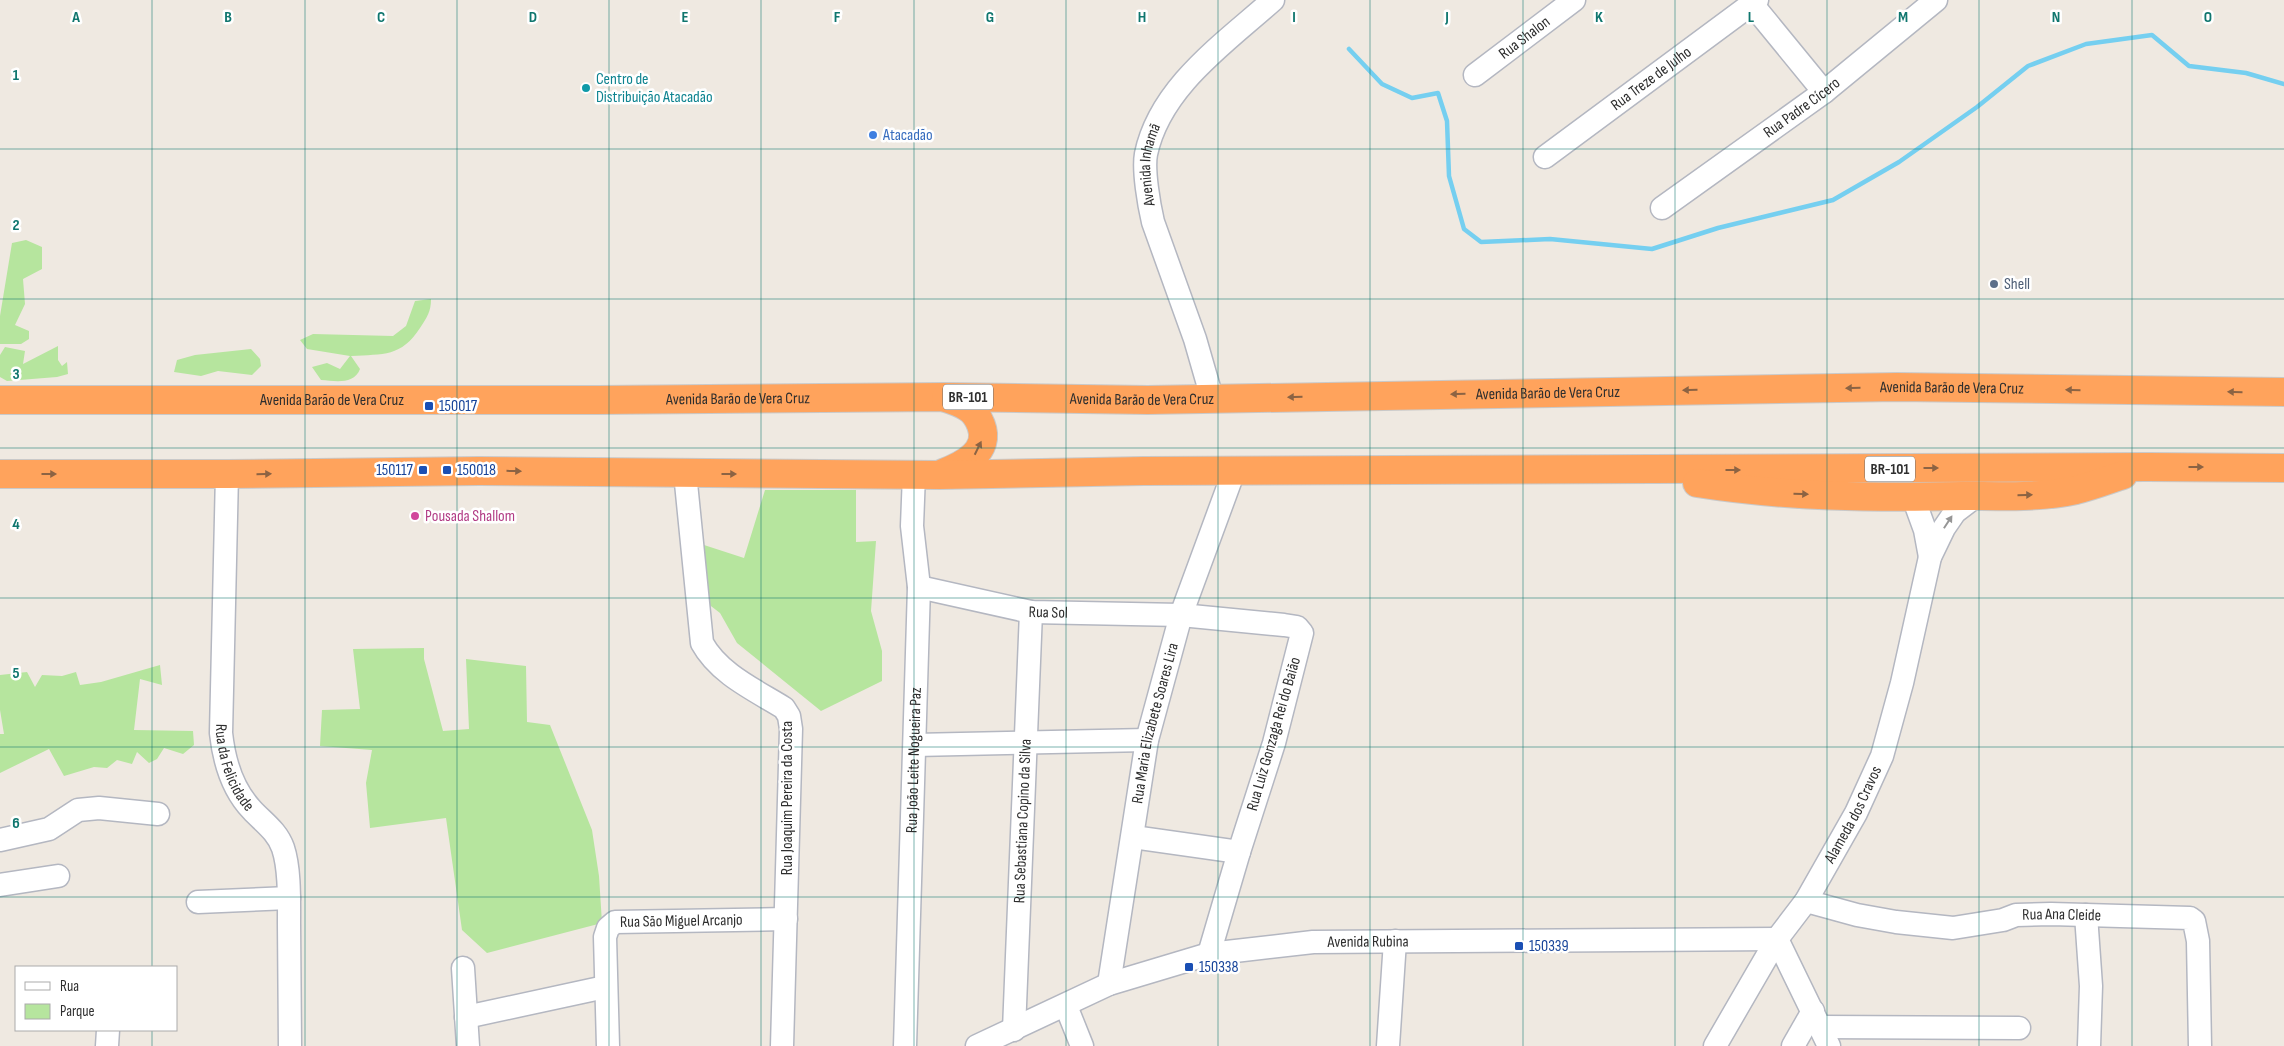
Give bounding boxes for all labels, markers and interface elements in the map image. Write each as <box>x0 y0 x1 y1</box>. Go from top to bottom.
text: A <box>71 8 80 27</box>
text: B <box>224 8 232 27</box>
text: C <box>377 8 385 27</box>
text: D <box>529 8 537 27</box>
text: E <box>682 8 689 27</box>
text: F <box>834 8 841 27</box>
text: G <box>986 8 994 27</box>
text: H <box>1138 8 1146 27</box>
text: I <box>1292 8 1296 27</box>
text: J <box>1444 8 1449 27</box>
text: K <box>1595 8 1603 27</box>
text: L <box>1748 8 1755 27</box>
text: M <box>1898 8 1908 27</box>
text: N <box>2052 8 2060 27</box>
text: O <box>2204 8 2212 27</box>
street label: Rua Shalon <box>1495 12 1554 63</box>
street label: Rua Treze de Julho <box>1607 42 1695 115</box>
text: 1 <box>13 66 20 85</box>
place label: Centro de Distribuição Atacadão <box>596 70 713 107</box>
street label: Rua Padre Cícero <box>1760 73 1844 142</box>
marker: Centro de Distribuição Atacadão <box>580 82 592 94</box>
street label: Avenida Inhamã <box>1136 120 1165 209</box>
place label: Atacadão <box>882 126 933 145</box>
marker: Atacadão <box>867 129 879 141</box>
text: 2 <box>12 216 20 235</box>
place label: Shell <box>2004 275 2030 294</box>
marker: Shell <box>1988 278 2000 290</box>
text: 3 <box>12 365 20 384</box>
street label: Avenida Barão de Vera Cruz <box>1879 377 2024 398</box>
street label: Avenida Barão de Vera Cruz <box>1475 382 1620 404</box>
road number: BR-101 <box>943 384 993 410</box>
one-way arrow <box>1844 384 1860 392</box>
one-way arrow <box>1682 386 1698 394</box>
one-way arrow <box>2065 386 2081 394</box>
one-way arrow <box>2227 388 2243 396</box>
street label: Avenida Barão de Vera Cruz <box>665 389 810 409</box>
street label: Avenida Barão de Vera Cruz <box>1069 389 1214 410</box>
one-way arrow <box>1449 390 1465 398</box>
street label: Avenida Barão de Vera Cruz <box>259 391 404 410</box>
one-way arrow <box>1287 393 1303 401</box>
place label: 150017 <box>439 397 478 416</box>
marker: 150017 <box>423 400 435 412</box>
one-way arrow <box>974 441 982 455</box>
road number: BR-101 <box>1865 456 1915 482</box>
place label: 150117 <box>376 461 414 480</box>
place label: 150018 <box>457 461 496 480</box>
one-way arrow <box>2189 463 2205 471</box>
marker: 150117 <box>417 464 429 476</box>
marker: 150018 <box>441 464 453 476</box>
one-way arrow <box>1923 464 1939 472</box>
one-way arrow <box>1726 466 1742 474</box>
one-way arrow <box>506 467 522 475</box>
one-way arrow <box>41 470 57 478</box>
one-way arrow <box>256 470 272 478</box>
one-way arrow <box>721 470 737 478</box>
one-way arrow <box>1794 491 1810 499</box>
one-way arrow <box>2017 491 2033 499</box>
place label: Pousada Shallom <box>425 507 515 526</box>
marker: Pousada Shallom <box>409 510 421 522</box>
text: 4 <box>12 515 20 534</box>
one-way arrow <box>1943 515 1953 529</box>
street label: Rua Sol <box>1028 602 1068 622</box>
street label: Rua Maria Elizabete Soares Lira <box>1128 641 1183 805</box>
street label: Rua Luiz Gonzaga Rei do Baião <box>1243 655 1305 813</box>
text: 5 <box>12 664 20 683</box>
street label: Rua João Leite Nogueira Paz <box>902 687 925 833</box>
street label: Rua Joaquim Pereira da Costa <box>778 721 797 875</box>
street label: Rua da Felicidade <box>211 724 258 815</box>
street label: Rua Sebastiana Copino da Silva <box>1010 739 1035 904</box>
street label: Alameda dos Cravos <box>1820 763 1886 867</box>
text: 6 <box>12 814 20 833</box>
street label: Rua Ana Cleide <box>2022 904 2101 925</box>
street label: Rua São Miguel Arcanjo <box>620 910 743 931</box>
street label: Avenida Rubina <box>1326 932 1409 951</box>
place label: 150339 <box>1529 937 1569 956</box>
marker: 150339 <box>1513 940 1525 952</box>
place label: 150338 <box>1199 958 1239 977</box>
marker: 150338 <box>1183 961 1195 973</box>
legend <box>15 966 178 1031</box>
text: Rua <box>60 977 79 996</box>
text: Parque <box>60 1002 95 1021</box>

